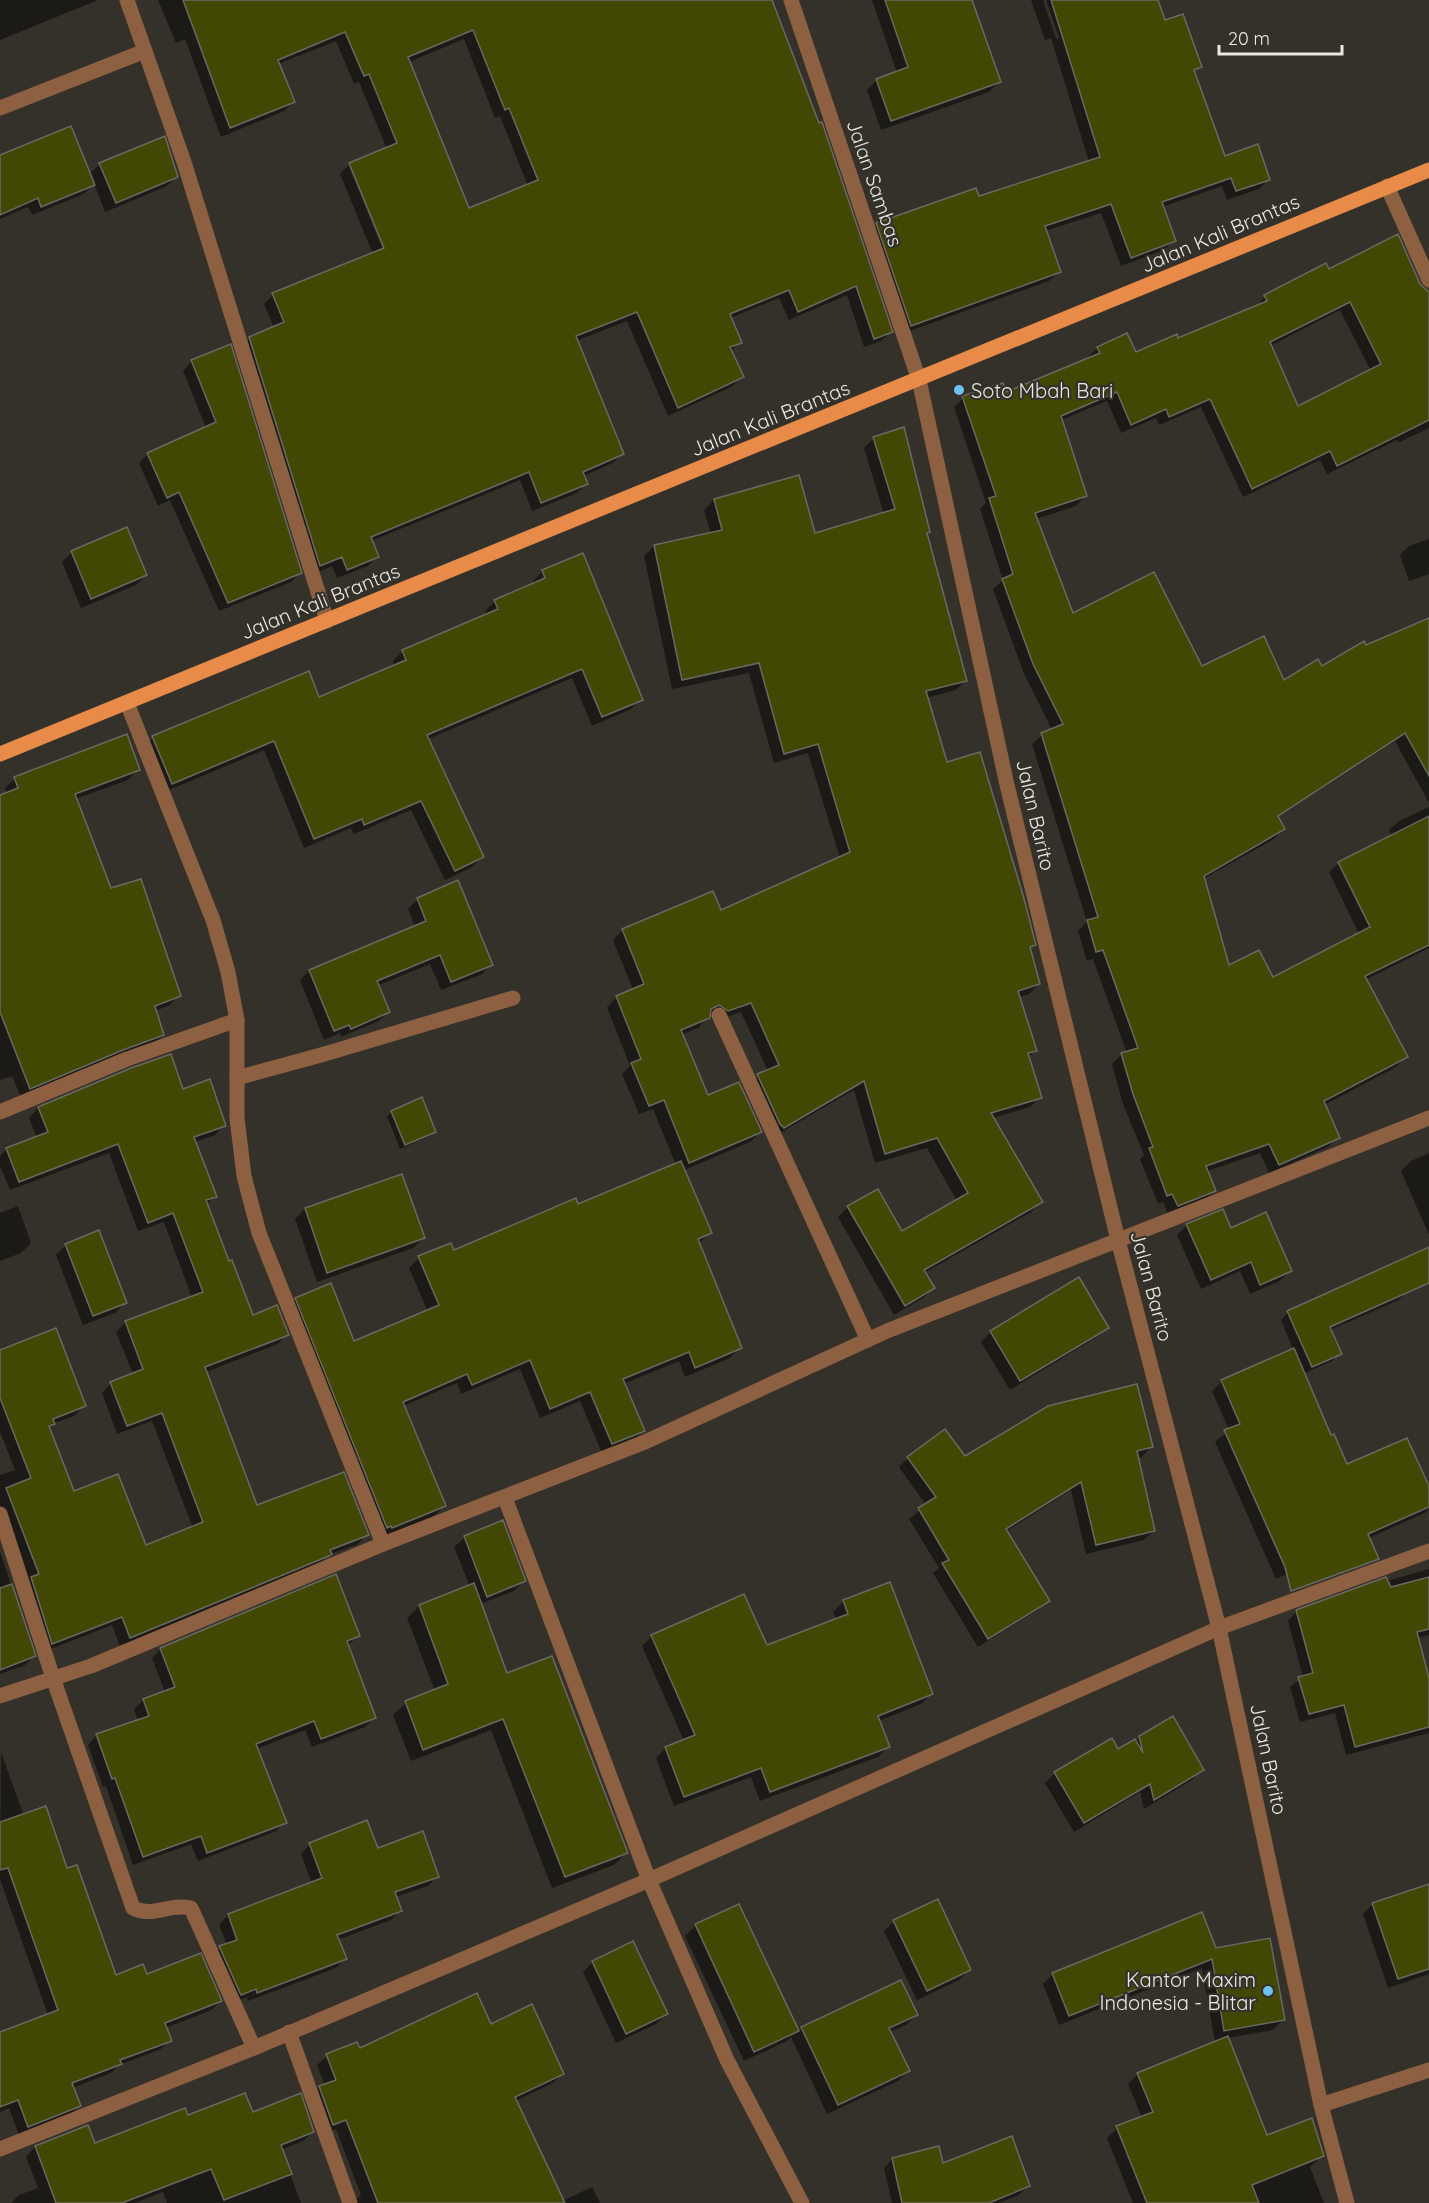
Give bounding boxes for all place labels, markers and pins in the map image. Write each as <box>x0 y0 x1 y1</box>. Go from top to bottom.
place label: Soto Mbah Bari <box>971 378 1113 403</box>
marker: Soto Mbah Bari <box>952 383 966 397</box>
place label: Kantor Maxim Indonesia - Blitar <box>1099 1967 1256 2015</box>
marker: Kantor Maxim Indonesia - Blitar <box>1261 1984 1275 1998</box>

